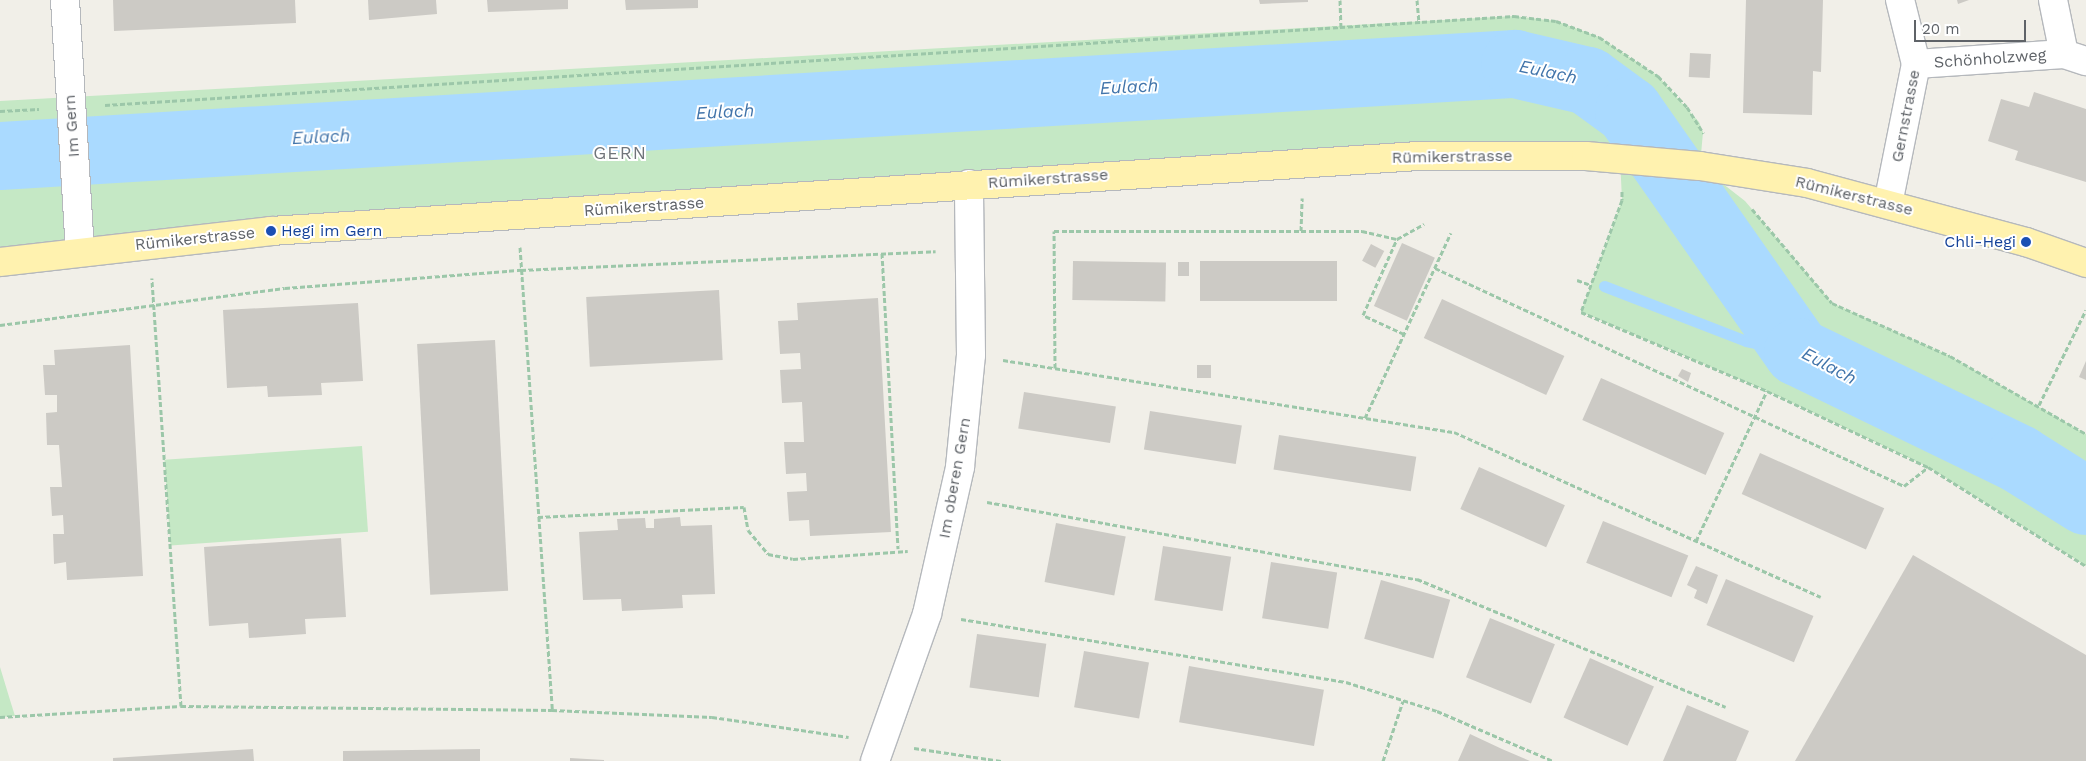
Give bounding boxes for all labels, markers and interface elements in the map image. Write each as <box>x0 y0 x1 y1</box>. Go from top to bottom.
scale bar <box>1916 10 2028 42</box>
text: 20 m <box>1922 20 1960 38</box>
street label: Schönholzweg <box>1933 46 2047 72</box>
water label: Eulach <box>1517 55 1579 89</box>
street label: Gernstrasse <box>1888 68 1924 164</box>
water label: Eulach <box>1099 75 1159 99</box>
street label: Im Gern <box>60 94 84 158</box>
water label: Eulach <box>695 100 755 124</box>
water label: Eulach <box>291 125 351 149</box>
district label: GERN <box>593 142 647 164</box>
street label: Rümikerstrasse <box>1392 146 1512 168</box>
street label: Rümikerstrasse <box>987 165 1109 193</box>
street label: Rümikerstrasse <box>1793 172 1915 220</box>
street label: Rümikerstrasse <box>583 193 705 221</box>
place label: Hegi im Gern <box>281 221 382 241</box>
street label: Rümikerstrasse <box>134 223 256 255</box>
marker: Hegi im Gern <box>265 225 277 237</box>
place label: Chli-Hegi <box>1944 232 2016 252</box>
marker: Chli-Hegi <box>2020 236 2032 248</box>
water label: Eulach <box>1798 343 1860 389</box>
street label: Im oberen Gern <box>935 416 975 540</box>

